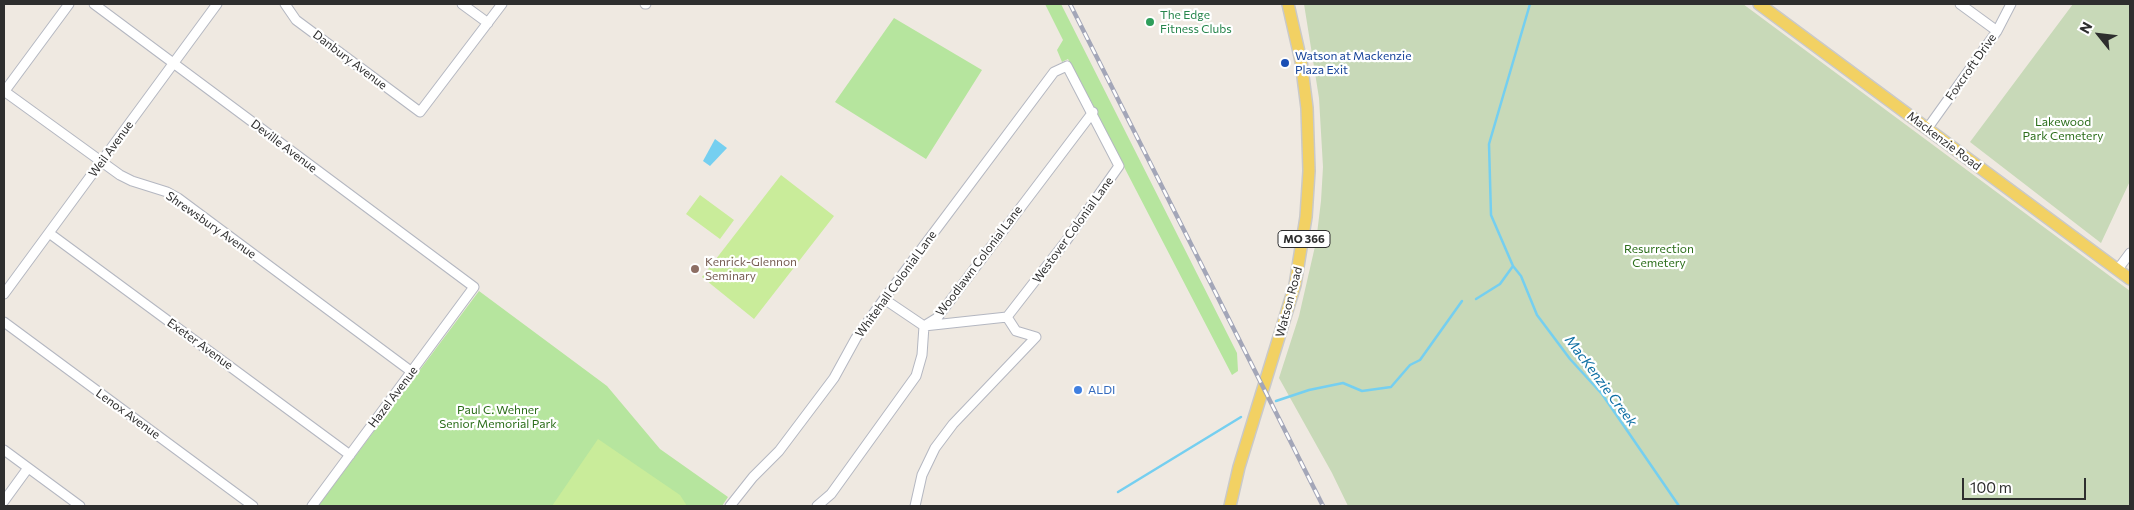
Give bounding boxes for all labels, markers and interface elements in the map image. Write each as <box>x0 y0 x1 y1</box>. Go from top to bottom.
place label: The Edge Fitness Clubs <box>1160 8 1232 36</box>
north arrow <box>2074 10 2124 60</box>
marker: The Edge Fitness Clubs <box>1144 16 1156 28</box>
text: N <box>2075 19 2095 36</box>
street label: Danbury Avenue <box>310 27 390 93</box>
street label: Foxcroft Drive <box>1943 31 1999 103</box>
place label: Watson at Mackenzie Plaza Exit <box>1295 49 1411 77</box>
marker: Watson at Mackenzie Plaza Exit <box>1279 57 1291 69</box>
street label: Mackenzie Road <box>1904 109 1984 173</box>
park label: Lakewood Park Cemetery <box>2023 115 2103 143</box>
street label: Deville Avenue <box>248 116 320 176</box>
street label: Weil Avenue <box>86 118 136 180</box>
street label: Westover Colonial Lane <box>1030 174 1116 286</box>
street label: Shrewsbury Avenue <box>163 188 259 262</box>
street label: Woodlawn Colonial Lane <box>933 203 1025 319</box>
street label: Whitehall Colonial Lane <box>852 228 940 340</box>
road number: MO 366 <box>1278 230 1330 248</box>
park label: Resurrection Cemetery <box>1624 242 1694 270</box>
place label: Kenrick-Glennon Seminary <box>705 255 797 283</box>
marker: Kenrick-Glennon Seminary <box>689 263 701 275</box>
street label: Watson Road <box>1273 265 1305 339</box>
street label: Exeter Avenue <box>164 315 236 373</box>
water label: MacKenzie Creek <box>1561 332 1641 430</box>
street label: Hazel Avenue <box>365 364 421 430</box>
place label: ALDI <box>1088 383 1115 397</box>
marker: ALDI <box>1072 384 1084 396</box>
street label: Lenox Avenue <box>93 386 163 442</box>
park label: Paul C. Wehner Senior Memorial Park <box>439 403 557 431</box>
scale bar <box>1964 468 2088 500</box>
text: 100 m <box>1970 478 2012 496</box>

